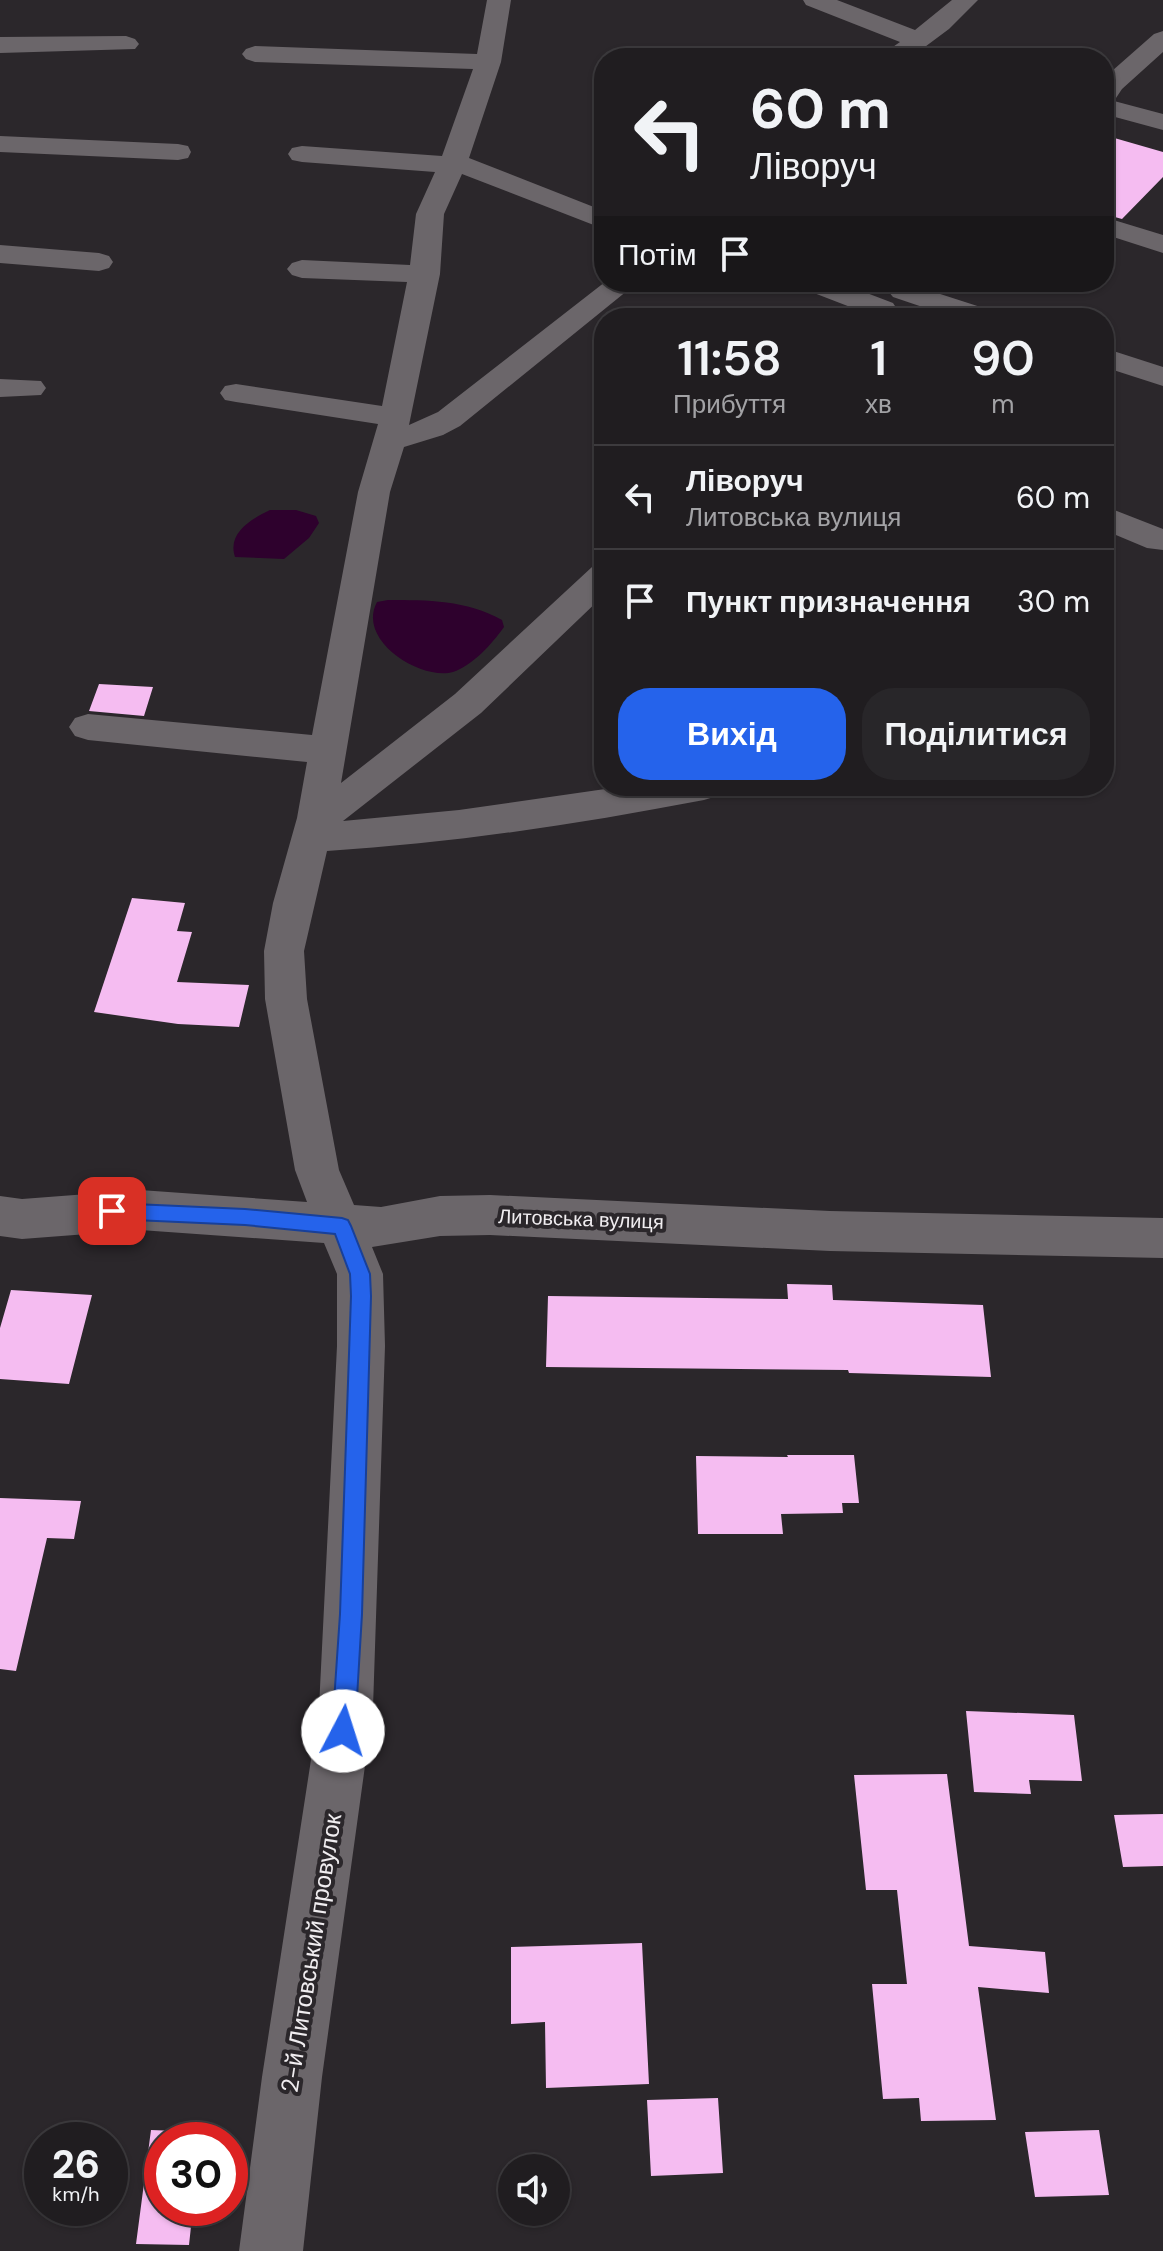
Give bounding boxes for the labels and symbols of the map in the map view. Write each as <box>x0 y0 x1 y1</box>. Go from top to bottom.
pin <box>78 1177 146 1245</box>
street label: Литовська вулиця <box>498 1203 664 1235</box>
position arrow <box>301 1689 385 1773</box>
street label: 2-й Литовський провулок <box>274 1811 348 2095</box>
speed limit sign: 30 <box>144 2122 248 2226</box>

